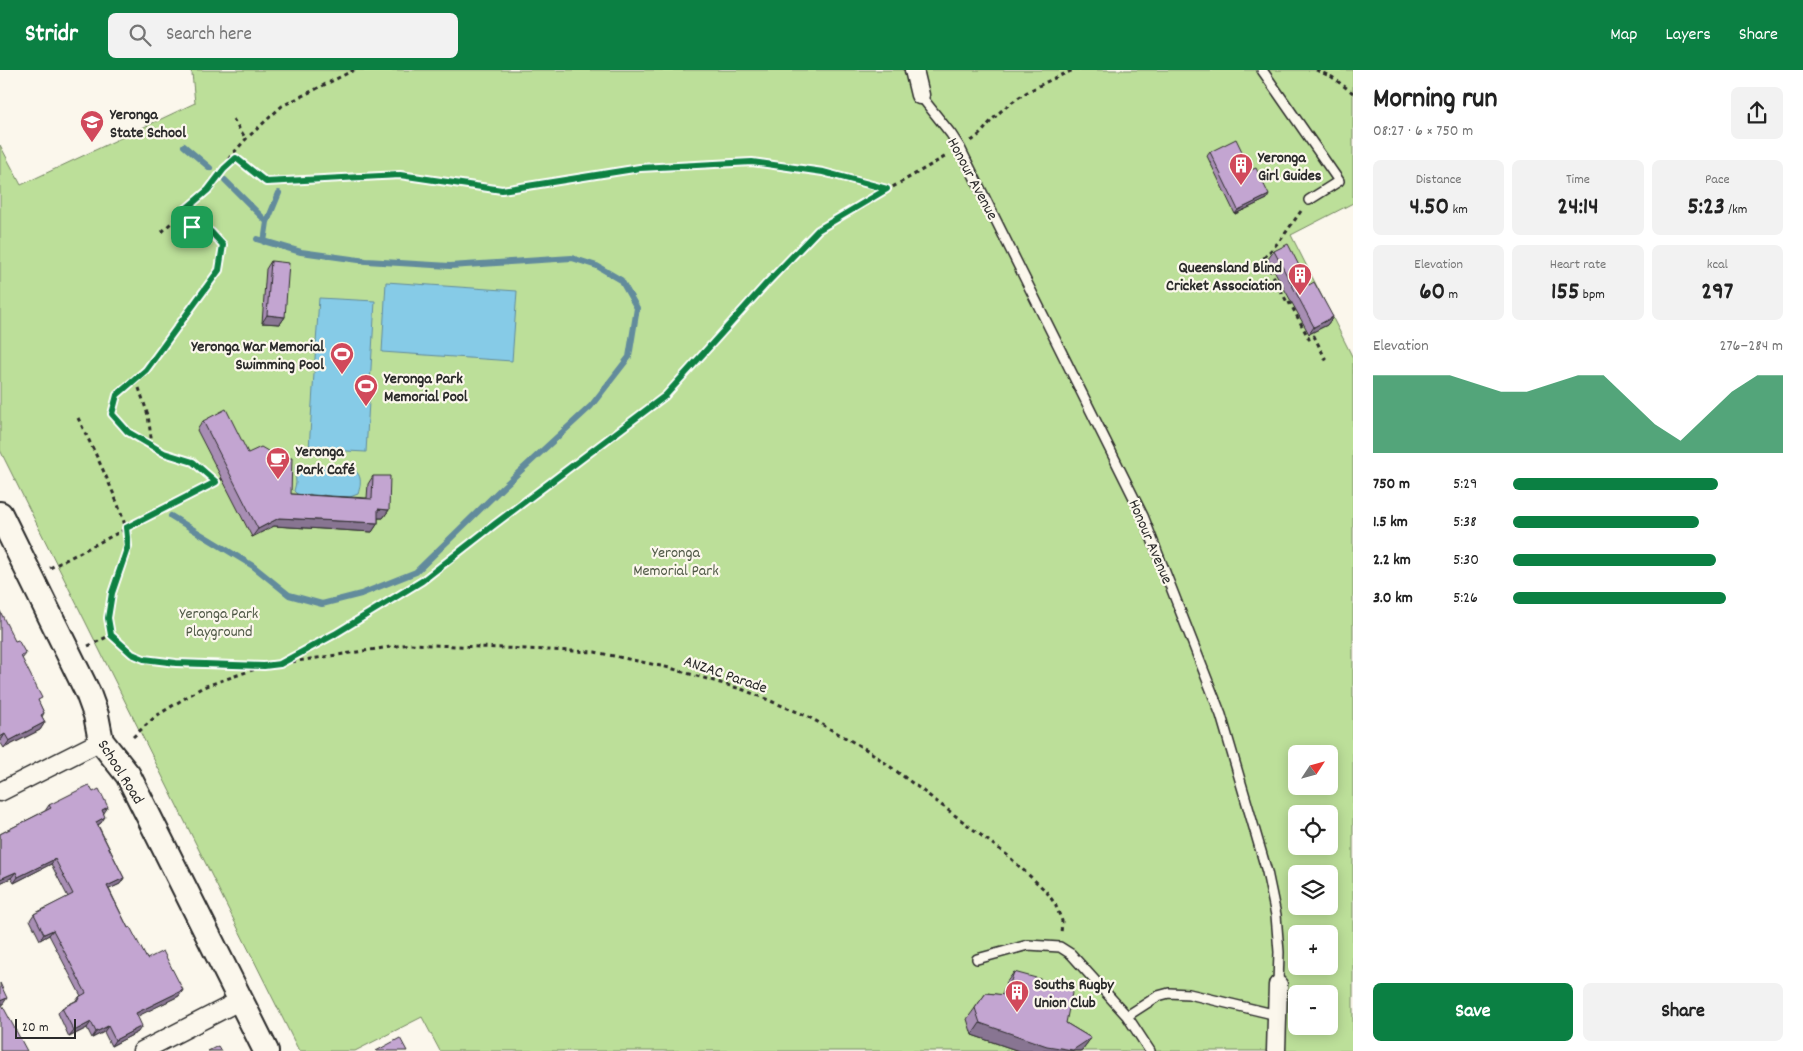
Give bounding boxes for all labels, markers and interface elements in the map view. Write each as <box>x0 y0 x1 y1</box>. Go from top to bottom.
search box <box>108 13 458 58</box>
text: Stridr <box>25 18 78 52</box>
icon: search <box>126 21 154 49</box>
text: Search here <box>166 22 252 49</box>
text: Map <box>1610 23 1637 48</box>
text: Layers <box>1665 23 1711 48</box>
text: Share <box>1739 23 1778 48</box>
text: Morning run <box>1373 81 1497 121</box>
button: share <box>1731 87 1783 139</box>
place label: Yeronga State School <box>109 104 186 145</box>
school or university icon: Yeronga State School <box>79 109 105 143</box>
text: 08:27 · 6 × 750 m <box>1373 120 1473 143</box>
street label: Honour Avenue <box>940 134 1003 224</box>
place label: Yeronga Girl Guides <box>1257 147 1322 188</box>
building icon: Yeronga Girl Guides <box>1228 152 1254 186</box>
text: Distance <box>1416 170 1462 190</box>
text: Time <box>1566 170 1590 190</box>
text: Pace <box>1705 170 1730 190</box>
text: 4.50 <box>1410 190 1449 226</box>
text: 24:14 <box>1557 190 1599 226</box>
text: 5:23 <box>1687 190 1725 226</box>
text: km <box>1449 200 1468 220</box>
text: /km <box>1725 200 1747 220</box>
pin <box>171 206 213 248</box>
icon: arrive <box>178 213 206 241</box>
text: Elevation <box>1414 255 1463 275</box>
text: Heart rate <box>1550 255 1606 275</box>
text: kcal <box>1707 255 1728 275</box>
place label: Queensland Blind Cricket Association <box>1166 257 1282 298</box>
building icon: Queensland Blind Cricket Association <box>1287 262 1313 296</box>
text: 60 <box>1419 275 1445 311</box>
text: 155 <box>1551 275 1580 311</box>
text: 297 <box>1701 275 1733 311</box>
text: m <box>1445 285 1458 305</box>
text: bpm <box>1580 285 1605 305</box>
text: Elevation <box>1373 335 1429 358</box>
text: 276–284 m <box>1719 335 1783 358</box>
place label: Yeronga War Memorial Swimming Pool <box>190 336 324 377</box>
sports icon: Yeronga War Memorial Swimming Pool <box>329 341 355 375</box>
place label: Yeronga Park Memorial Pool <box>383 368 468 409</box>
sports icon: Yeronga Park Memorial Pool <box>353 373 379 407</box>
place label: Yeronga Park Café <box>295 441 355 482</box>
cafe icon: Yeronga Park Café <box>265 446 291 480</box>
text: 750 m <box>1373 473 1410 496</box>
text: 5:29 <box>1453 473 1477 496</box>
street label: Honour Avenue <box>1122 496 1178 588</box>
text: 1.5 km <box>1373 511 1408 534</box>
text: 5:38 <box>1453 511 1477 534</box>
park label: Yeronga Memorial Park <box>633 542 719 583</box>
text: 2.2 km <box>1373 549 1411 572</box>
text: 5:30 <box>1453 549 1479 572</box>
text: 3.0 km <box>1373 587 1413 610</box>
text: 5:26 <box>1453 587 1478 610</box>
park label: Yeronga Park Playground <box>180 603 258 644</box>
street label: ANZAC Parade <box>680 650 770 700</box>
street label: School Road <box>91 736 149 809</box>
north arrow <box>1288 745 1338 795</box>
map controls <box>1288 745 1338 1035</box>
button: locate <box>1288 805 1338 855</box>
button: layers <box>1288 865 1338 915</box>
button: + <box>1288 925 1338 975</box>
place label: Souths Rugby Union Club <box>1034 974 1115 1015</box>
building icon: Souths Rugby Union Club <box>1004 979 1030 1013</box>
button: Save <box>1373 983 1573 1041</box>
button: Share <box>1583 983 1783 1041</box>
button: − <box>1288 985 1338 1035</box>
scale bar <box>15 1016 76 1039</box>
text: 20 m <box>22 1018 49 1038</box>

